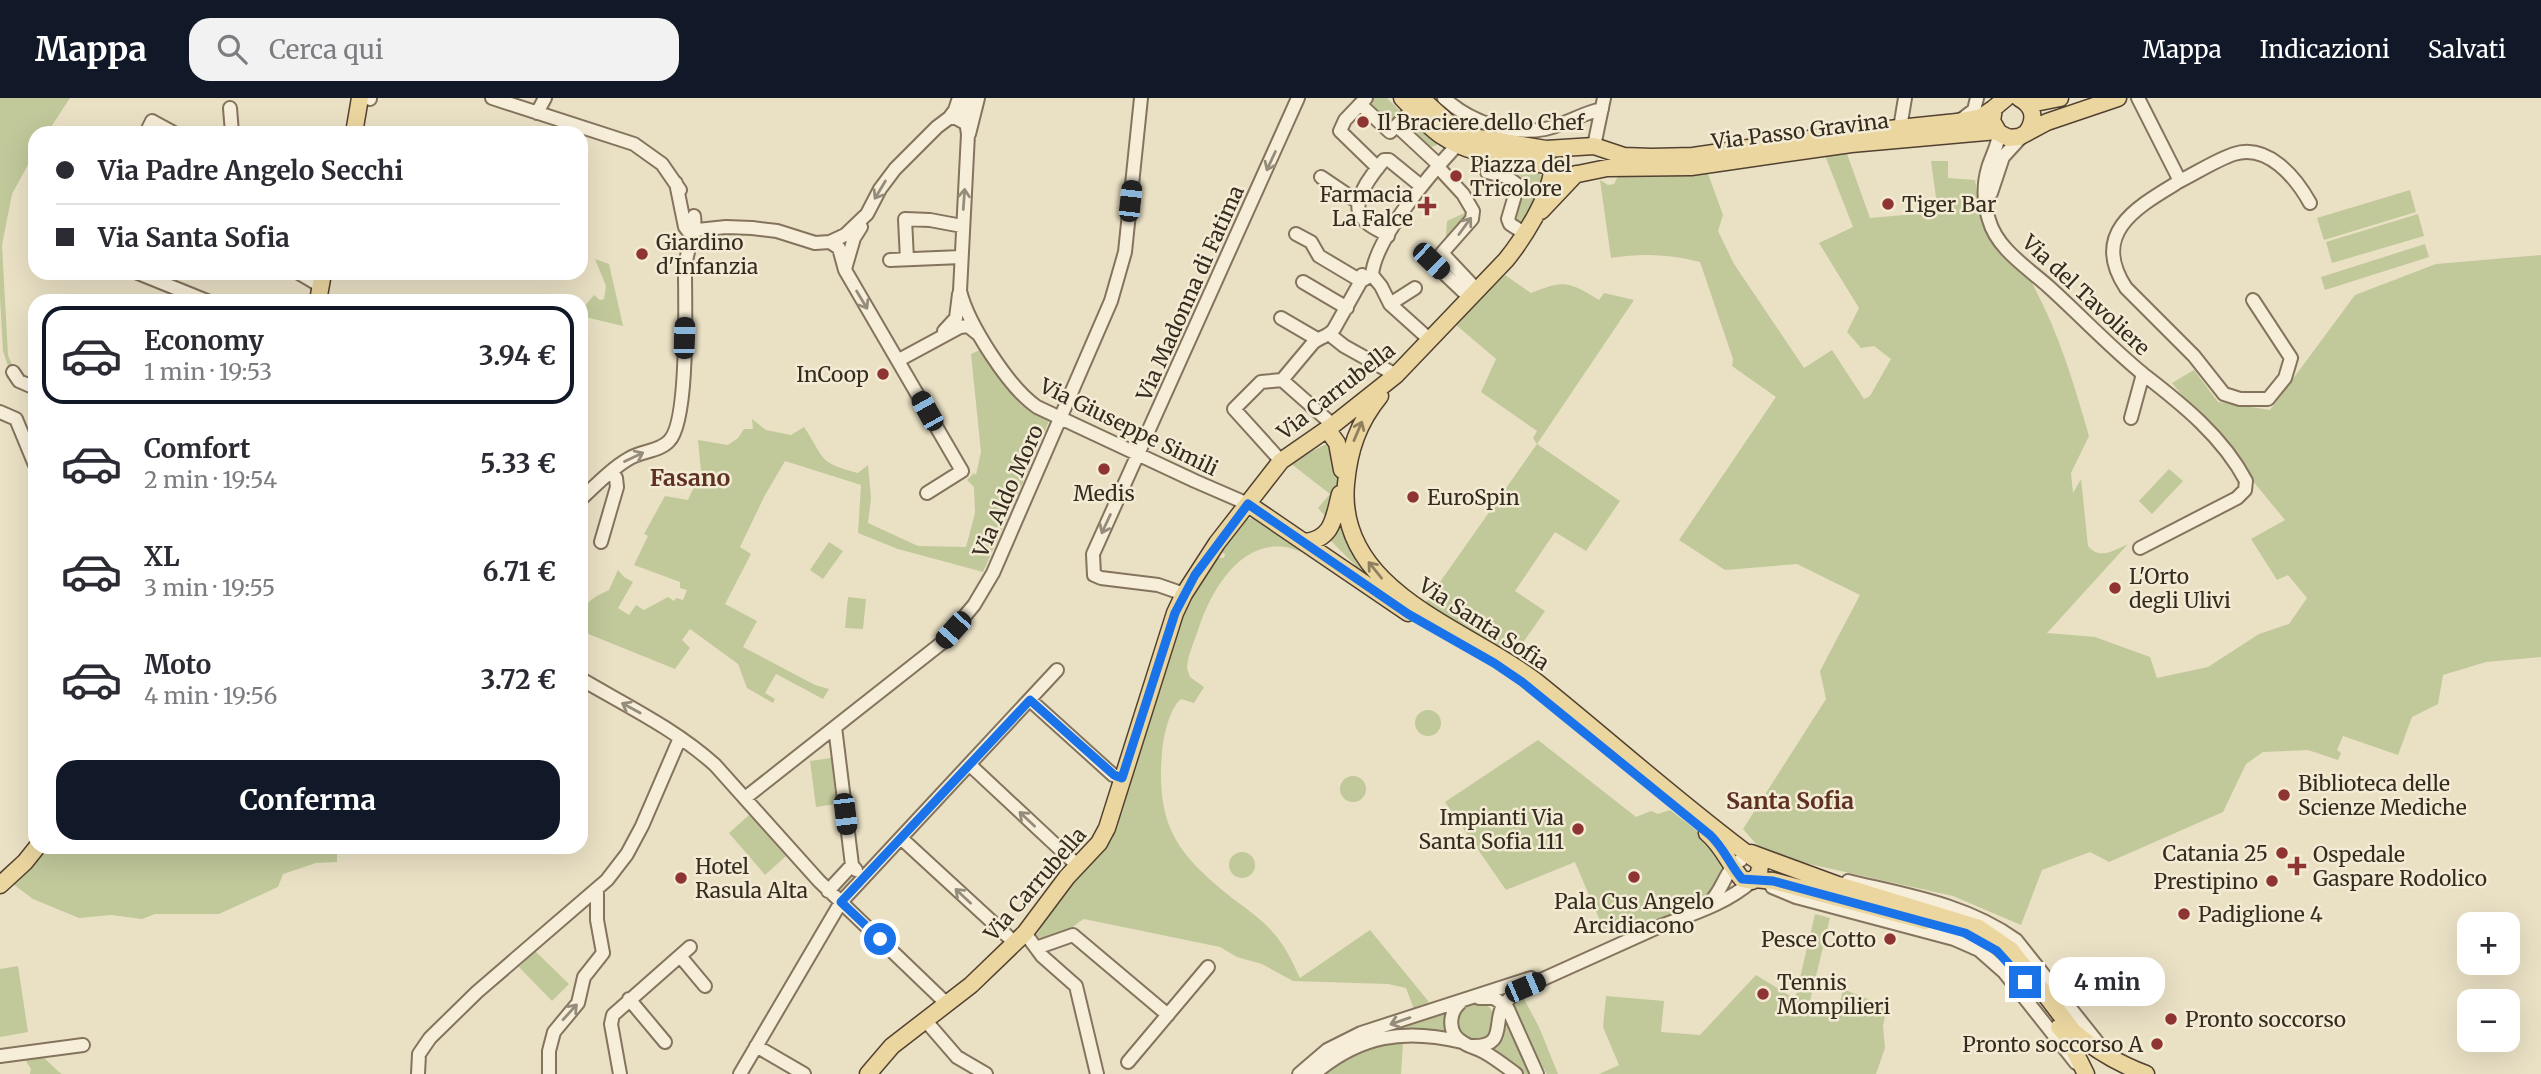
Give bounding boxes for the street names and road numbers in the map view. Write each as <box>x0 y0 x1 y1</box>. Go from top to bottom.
street label: Via Passo Gravina <box>1709 107 1890 155</box>
street label: Via Madonna di Fatima <box>1130 181 1250 406</box>
street label: Via del Tavoliere <box>2016 228 2156 361</box>
street label: Via Carrubella <box>1271 337 1400 446</box>
street label: Via Giuseppe Simili <box>1034 372 1223 482</box>
street label: Via Aldo Moro <box>966 420 1049 562</box>
street label: Via Santa Sofia <box>1413 571 1554 676</box>
street label: Via Carrubella <box>978 822 1092 947</box>

